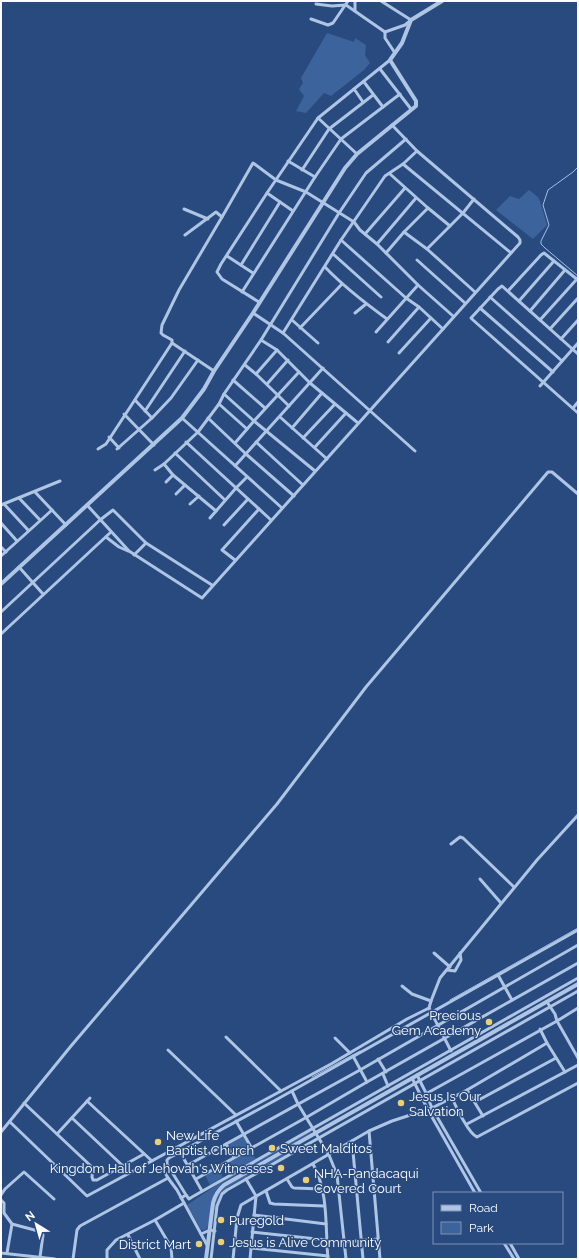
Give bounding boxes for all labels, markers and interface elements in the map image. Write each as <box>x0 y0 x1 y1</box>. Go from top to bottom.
place label: Precious Gem Academy <box>392 1008 481 1038</box>
marker: Precious Gem Academy <box>484 1017 494 1027</box>
place label: Jesus Is Our Salvation <box>409 1089 482 1119</box>
marker: Jesus Is Our Salvation <box>396 1098 406 1108</box>
place label: New Life Baptist Church <box>166 1128 254 1158</box>
marker: New Life Baptist Church <box>153 1137 163 1147</box>
place label: Sweet Malditos <box>280 1141 372 1156</box>
marker: Sweet Malditos <box>267 1143 277 1153</box>
place label: Kingdom Hall of Jehovah's Witnesses <box>50 1161 273 1176</box>
marker: Kingdom Hall of Jehovah's Witnesses <box>276 1163 286 1173</box>
place label: NHA-Pandacaqui Covered Court <box>314 1166 419 1196</box>
marker: NHA-Pandacaqui Covered Court <box>301 1175 311 1185</box>
legend <box>433 1192 563 1244</box>
text: Road <box>469 1201 498 1215</box>
north arrow <box>16 1204 56 1244</box>
text: N <box>23 1209 38 1224</box>
place label: Puregold <box>229 1213 284 1228</box>
marker: Puregold <box>216 1215 226 1225</box>
text: Park <box>469 1221 494 1235</box>
place label: Jesus is Alive Community <box>229 1235 381 1250</box>
place label: District Mart <box>119 1237 192 1252</box>
marker: Jesus is Alive Community <box>216 1237 226 1247</box>
marker: District Mart <box>194 1239 204 1249</box>

